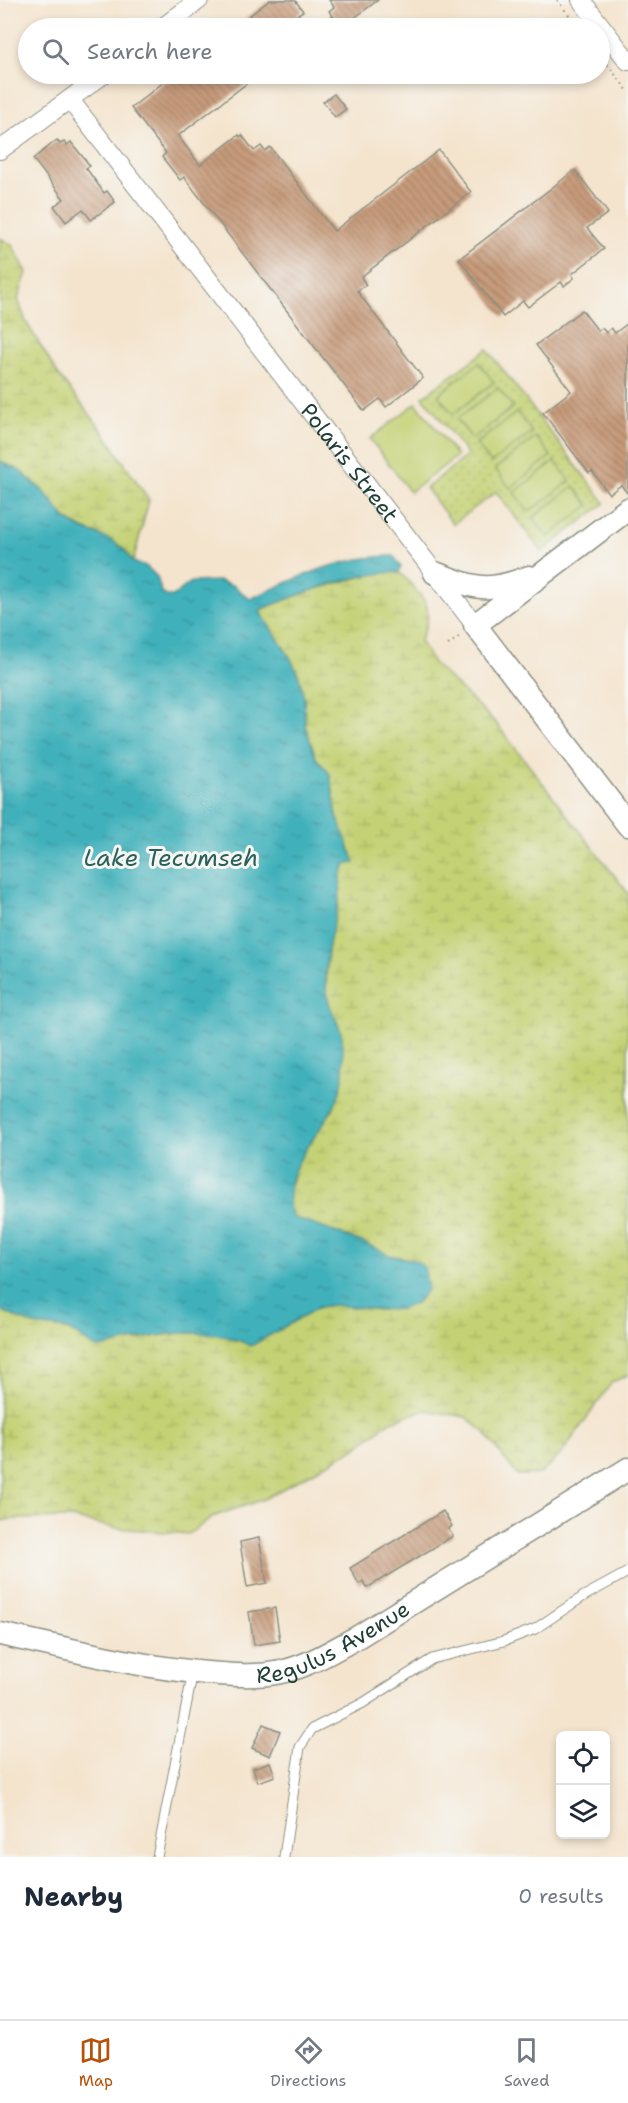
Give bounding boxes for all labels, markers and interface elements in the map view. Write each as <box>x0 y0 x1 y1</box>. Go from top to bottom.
search box <box>18 18 610 84</box>
icon: search <box>39 35 72 68</box>
text: Search here <box>87 37 213 66</box>
street label: Polaris Street <box>294 397 405 528</box>
water label: Lake Tecumseh <box>84 842 258 874</box>
street label: Regulus Avenue <box>255 1594 415 1690</box>
map controls <box>556 1731 610 1839</box>
button: locate <box>556 1731 610 1785</box>
button: layers <box>556 1785 610 1839</box>
text: Nearby <box>24 1879 123 1914</box>
text: 0 results <box>518 1883 604 1909</box>
tab: Map <box>79 2034 113 2091</box>
tab: Directions <box>270 2034 347 2091</box>
tab: Saved <box>504 2034 549 2091</box>

